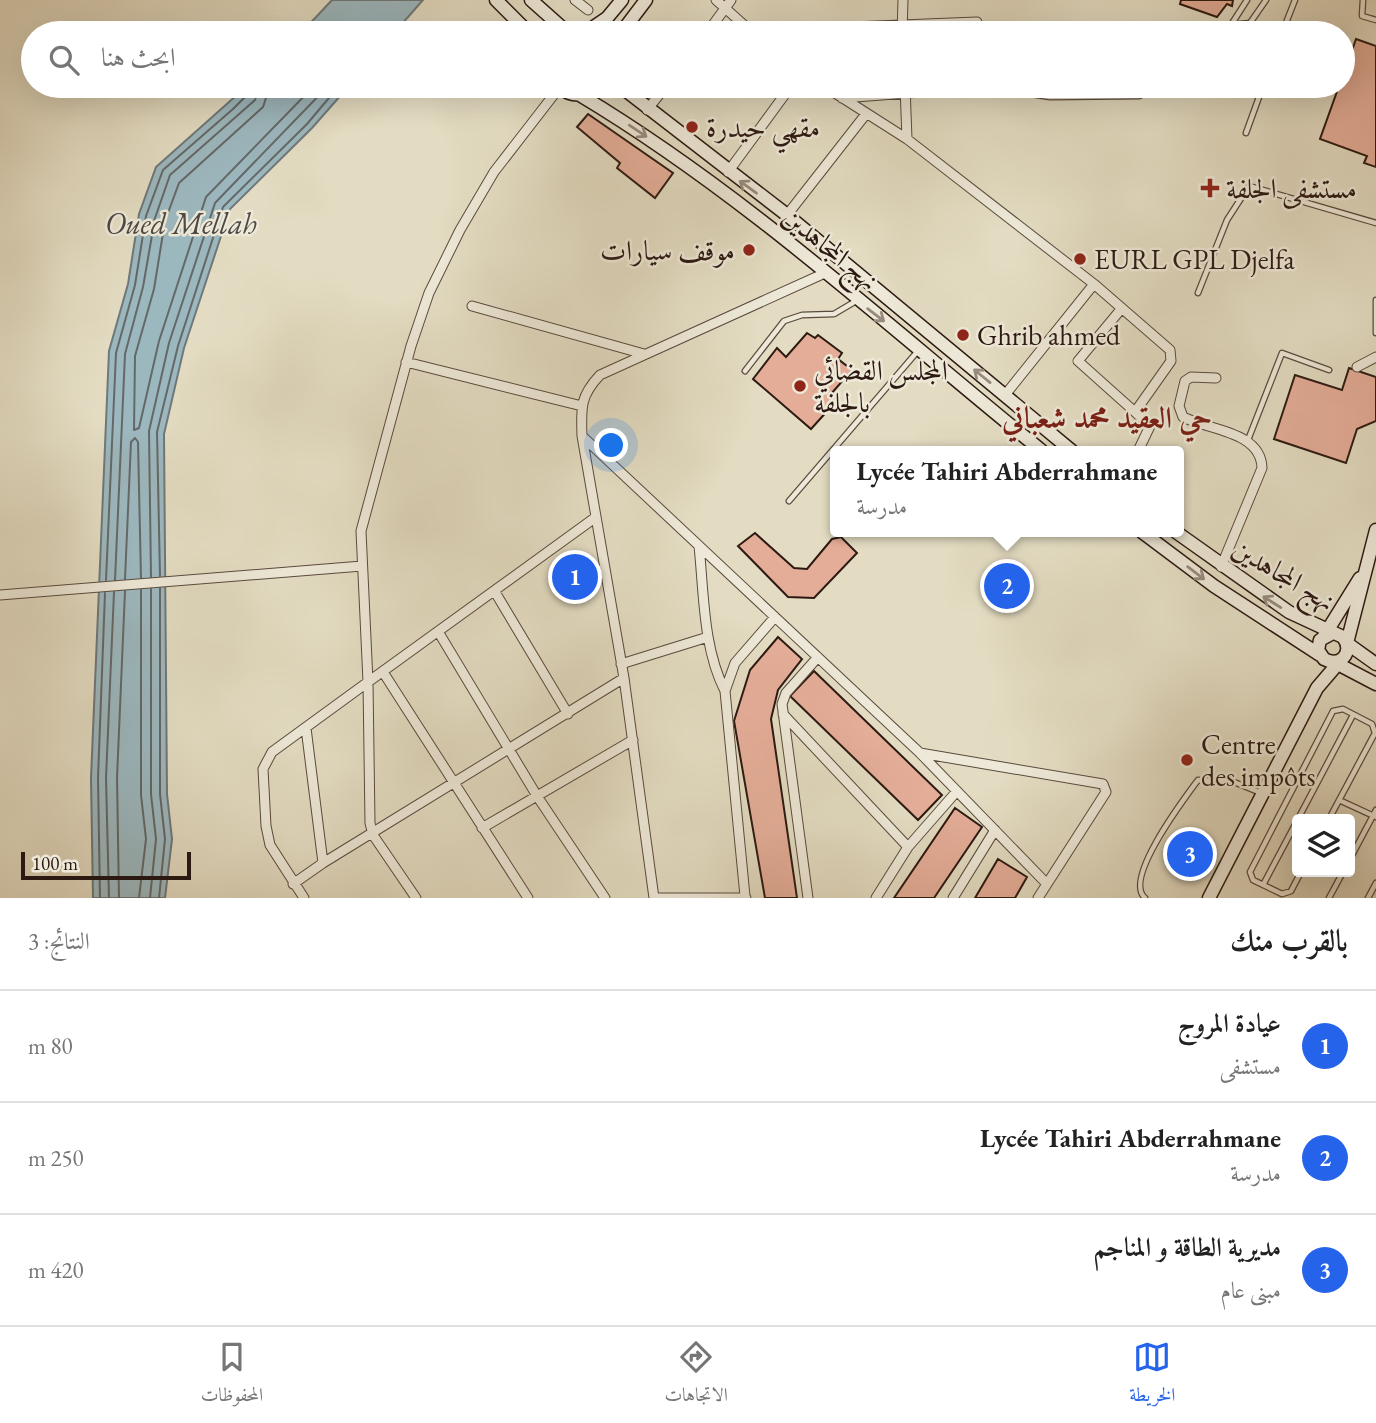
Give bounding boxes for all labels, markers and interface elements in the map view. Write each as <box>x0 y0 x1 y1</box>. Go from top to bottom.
search box <box>21 21 1355 98</box>
text: ابحث هنا <box>101 40 176 74</box>
icon: search <box>45 41 83 79</box>
place label: مقهي حيدرة <box>706 109 820 154</box>
marker: مقهي حيدرة <box>684 119 700 135</box>
one-way arrow <box>628 124 647 138</box>
place label: مستشفى الجلفة <box>1226 170 1357 209</box>
marker: مستشفى الجلفة <box>1200 178 1220 198</box>
one-way arrow <box>739 180 758 194</box>
street label: نهج المجاهدين <box>771 198 887 303</box>
water label: Oued Mellah <box>105 204 257 243</box>
place label: موقف سيارات <box>600 232 735 268</box>
place label: EURL GPL Djelfa <box>1094 241 1295 277</box>
marker: موقف سيارات <box>741 242 757 258</box>
marker: EURL GPL Djelfa <box>1072 251 1088 267</box>
one-way arrow <box>867 307 885 322</box>
place label: Ghrib ahmed <box>977 317 1121 353</box>
marker: Ghrib ahmed <box>955 327 971 343</box>
place label: المجلس القضائي بالجلفة <box>814 352 948 420</box>
one-way arrow <box>974 368 992 384</box>
marker: المجلس القضائي بالجلفة <box>792 378 808 394</box>
district label: حي العقيد محمد شعباني <box>1001 398 1212 443</box>
your location <box>594 428 628 462</box>
popup <box>830 446 1184 537</box>
text: Lycée Tahiri Abderrahmane <box>857 454 1157 488</box>
text: مدرسة <box>857 491 907 521</box>
street label: نهج المجاهدين <box>1222 529 1342 625</box>
pin: 1 <box>552 551 598 603</box>
pin: 2 <box>984 560 1030 612</box>
one-way arrow <box>1186 566 1205 580</box>
one-way arrow <box>1263 595 1283 609</box>
place label: Centre des impôts <box>1201 726 1316 794</box>
marker: Centre des impôts <box>1179 752 1195 768</box>
map controls <box>1292 814 1355 877</box>
button: layers <box>1292 814 1355 877</box>
pin: 3 <box>1167 828 1213 880</box>
scale bar <box>21 849 191 881</box>
text: 100 m <box>32 851 78 876</box>
text: بالقرب منك <box>1230 921 1348 960</box>
text: النتائج: 3 <box>28 926 90 956</box>
text: عيادة المروج <box>1177 1006 1281 1040</box>
text: 80 m <box>28 1031 73 1061</box>
text: 1 <box>1319 1031 1331 1061</box>
text: مستشفى <box>1220 1051 1281 1081</box>
text: Lycée Tahiri Abderrahmane <box>980 1121 1281 1155</box>
text: 250 m <box>28 1143 84 1173</box>
text: 2 <box>1319 1143 1331 1173</box>
text: مدرسة <box>1230 1158 1281 1188</box>
text: مديرية الطاقة و المناجم <box>1093 1230 1281 1264</box>
text: 420 m <box>28 1255 84 1285</box>
text: 3 <box>1319 1255 1331 1285</box>
text: مبنى عام <box>1220 1275 1281 1305</box>
tab: المحفوظات <box>201 1338 263 1413</box>
tab: الاتجاهات <box>664 1338 728 1413</box>
tab: الخريطة <box>1129 1338 1175 1413</box>

